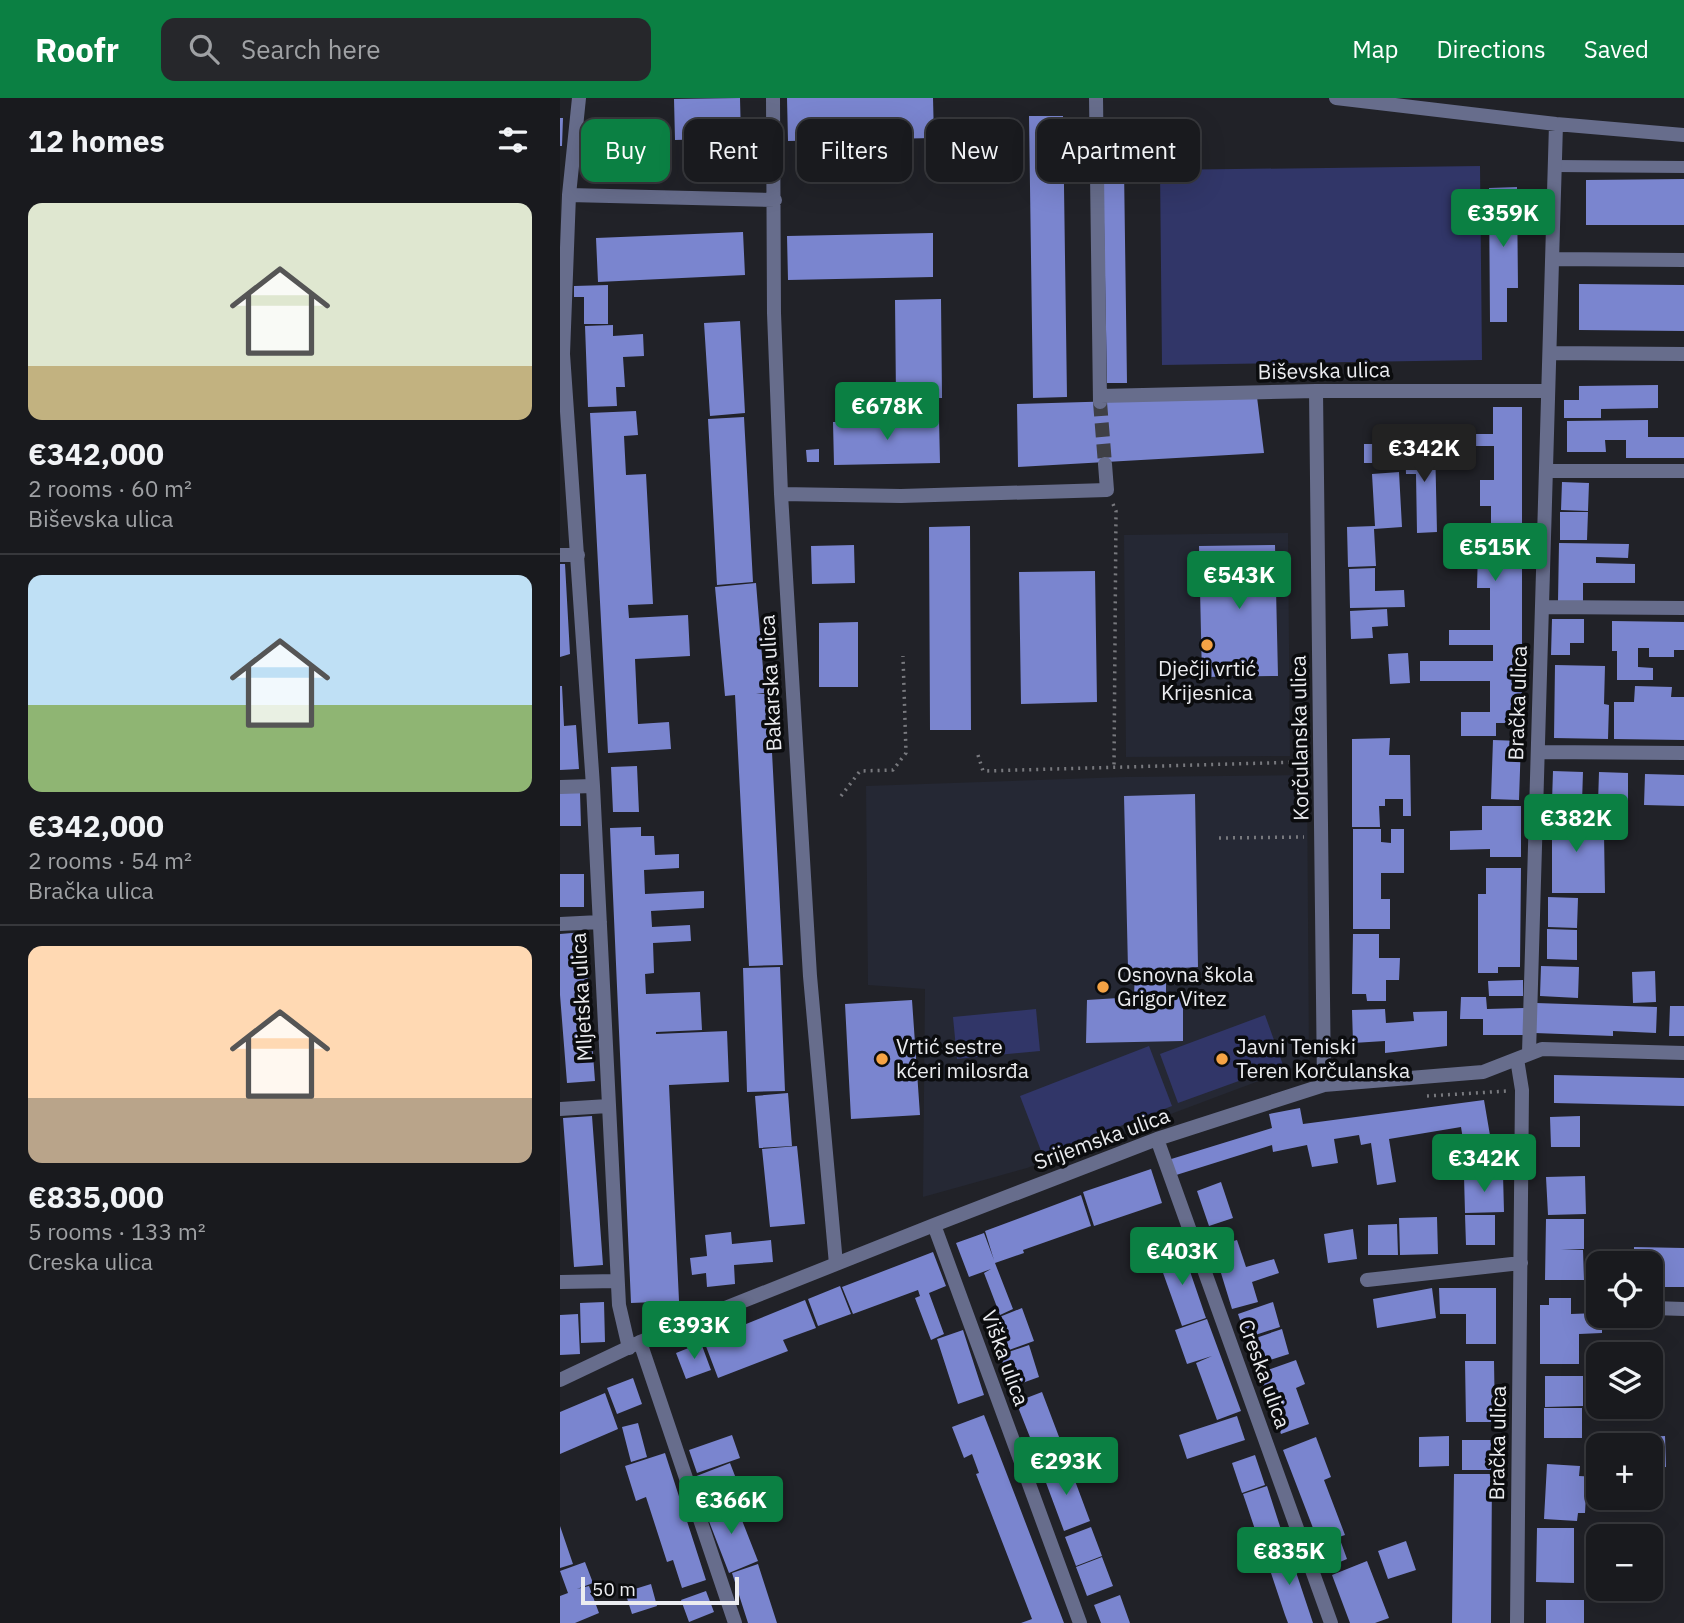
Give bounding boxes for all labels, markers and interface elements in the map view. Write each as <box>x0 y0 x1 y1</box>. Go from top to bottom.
search box <box>161 18 651 81</box>
text: Roofr <box>35 28 119 71</box>
icon: search <box>185 30 223 68</box>
text: Search here <box>241 32 380 66</box>
text: Map <box>1352 33 1398 65</box>
text: Directions <box>1436 33 1546 65</box>
text: Saved <box>1584 33 1649 65</box>
chip: Buy <box>581 119 670 182</box>
chip: Rent <box>684 119 783 182</box>
chip: Filters <box>797 119 912 182</box>
chip: New <box>926 119 1023 182</box>
chip: Apartment <box>1037 119 1200 182</box>
text: 12 homes <box>28 121 165 160</box>
icon: filters <box>494 121 532 159</box>
pin: €359K <box>1454 190 1552 249</box>
text: €359K <box>1467 197 1539 227</box>
icon: home <box>217 248 343 374</box>
street label: Biševska ulica <box>1257 355 1391 385</box>
pin: €678K <box>838 382 936 442</box>
text: €678K <box>851 390 923 420</box>
pin: €342K <box>1375 424 1473 484</box>
text: €342K <box>1388 432 1460 462</box>
text: €342,000 <box>28 434 164 473</box>
text: 2 rooms · 60 m² <box>28 473 192 503</box>
text: Biševska ulica <box>28 503 174 533</box>
pin: €515K <box>1446 524 1544 583</box>
text: €515K <box>1459 531 1531 561</box>
pin: €543K <box>1190 552 1288 611</box>
text: €543K <box>1203 559 1275 589</box>
street label: Bakarska ulica <box>752 614 788 752</box>
icon: home <box>217 620 343 746</box>
marker: Dječji vrtić Krijesnica <box>1199 637 1215 653</box>
street label: Bračka ulica <box>1501 645 1533 761</box>
place label: Dječji vrtić Krijesnica <box>1158 654 1256 706</box>
street label: Korčulanska ulica <box>1284 655 1314 821</box>
pin: €382K <box>1527 794 1625 854</box>
text: €382K <box>1540 802 1612 832</box>
text: €342,000 <box>28 806 164 845</box>
text: 2 rooms · 54 m² <box>28 845 192 875</box>
text: Bračka ulica <box>28 875 154 905</box>
street label: Mljetska ulica <box>564 932 598 1062</box>
place label: Osnovna škola Grigor Vitez <box>1117 960 1254 1012</box>
marker: Osnovna škola Grigor Vitez <box>1095 979 1111 995</box>
icon: home <box>217 991 343 1117</box>
place label: Vrtić sestre kćeri milosrđa <box>896 1032 1029 1084</box>
place label: Javni Teniski Teren Korčulanska <box>1236 1032 1410 1084</box>
marker: Vrtić sestre kćeri milosrđa <box>874 1051 890 1067</box>
marker: Javni Teniski Teren Korčulanska <box>1214 1051 1230 1067</box>
street label: Srijemska ulica <box>1030 1101 1173 1176</box>
pin: €342K <box>1435 1134 1533 1194</box>
text: €342K <box>1448 1142 1520 1172</box>
text: €835,000 <box>28 1177 164 1216</box>
text: 5 rooms · 133 m² <box>28 1216 206 1246</box>
pin: €403K <box>1133 1228 1231 1287</box>
text: €403K <box>1146 1235 1218 1265</box>
text: Creska ulica <box>28 1246 153 1276</box>
map controls <box>1586 1251 1663 1601</box>
button: locate <box>1586 1251 1663 1328</box>
pin: €393K <box>645 1302 743 1361</box>
street label: Viška ulica <box>976 1306 1036 1409</box>
text: €393K <box>658 1309 730 1339</box>
street label: Creska ulica <box>1232 1315 1298 1432</box>
button: layers <box>1586 1342 1663 1419</box>
street label: Bračka ulica <box>1482 1385 1512 1501</box>
button: + <box>1586 1433 1663 1510</box>
pin: €293K <box>1017 1438 1115 1497</box>
text: €293K <box>1030 1445 1102 1475</box>
pin: €366K <box>682 1476 780 1536</box>
text: €366K <box>695 1484 767 1514</box>
button: − <box>1586 1524 1663 1601</box>
pin: €835K <box>1240 1528 1338 1587</box>
text: €835K <box>1253 1535 1325 1565</box>
scale bar <box>581 1574 738 1606</box>
text: 50 m <box>592 1577 636 1601</box>

